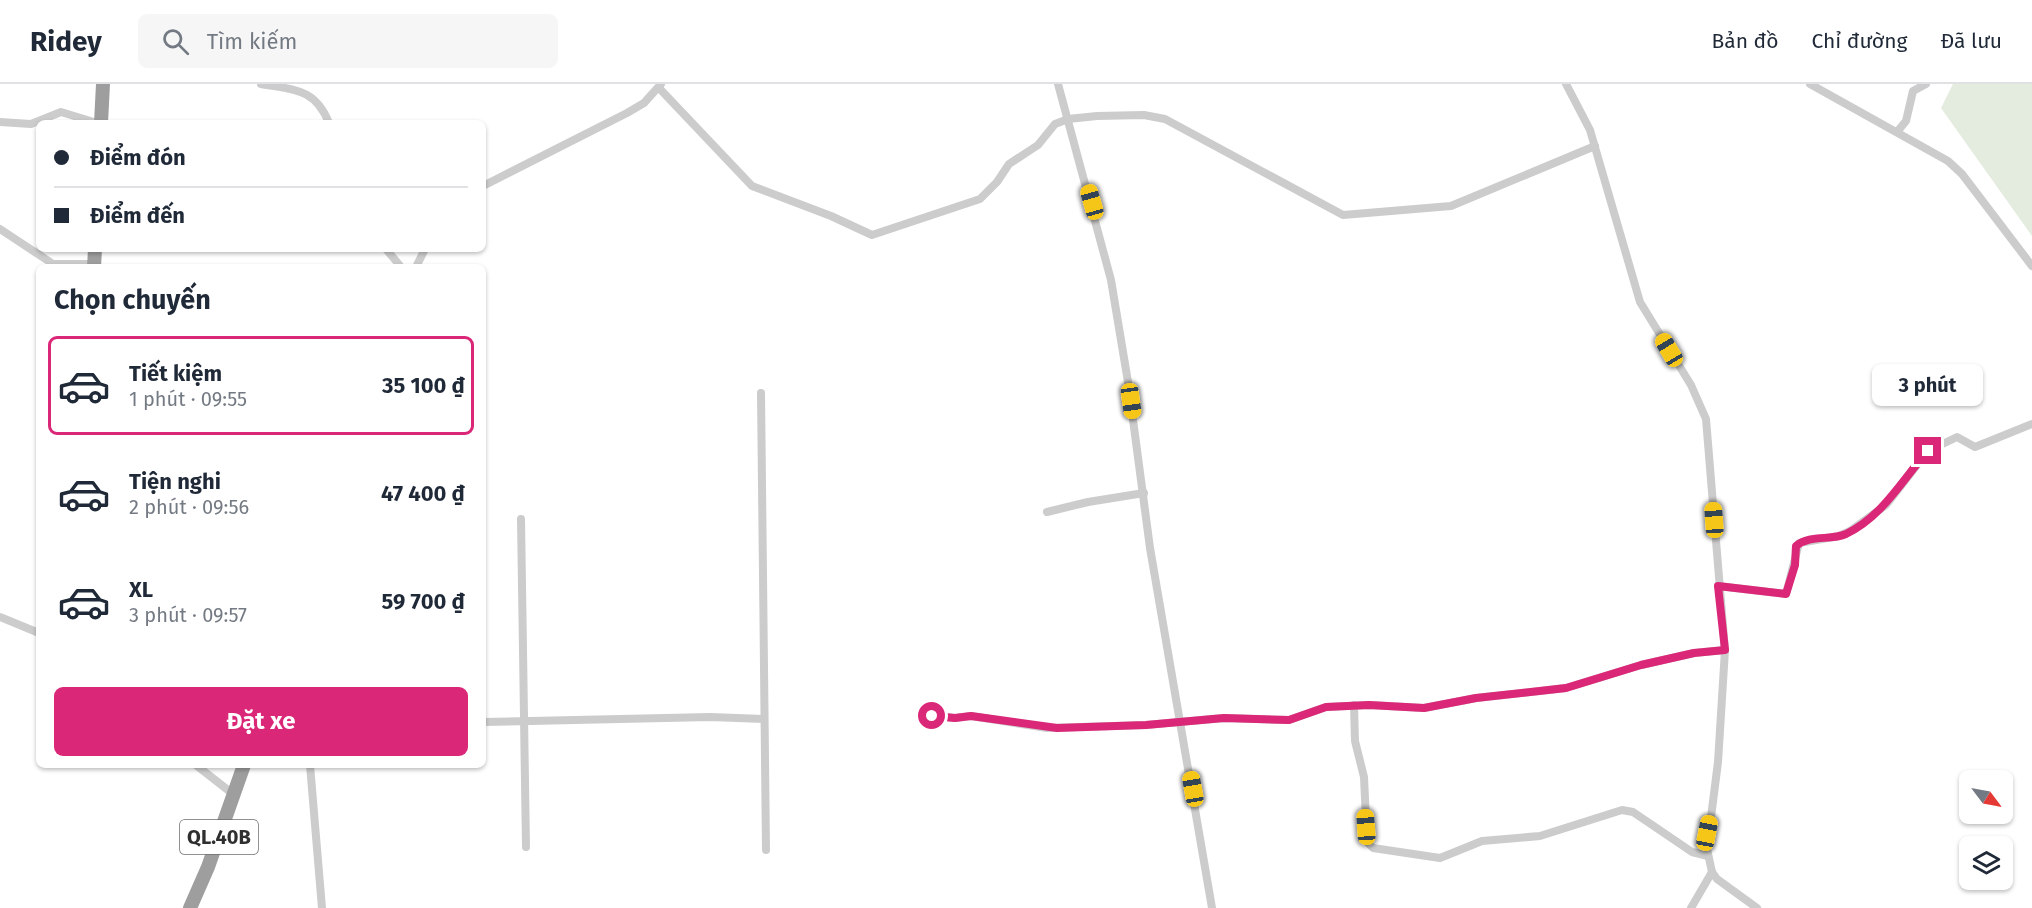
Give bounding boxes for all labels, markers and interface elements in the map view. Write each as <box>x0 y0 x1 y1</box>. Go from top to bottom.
search box <box>138 14 558 68</box>
text: Ridey <box>30 25 102 58</box>
icon: search <box>159 25 192 58</box>
text: Tìm kiếm <box>207 28 297 55</box>
text: Bản đồ <box>1711 28 1778 54</box>
text: Chỉ đường <box>1811 28 1907 54</box>
text: Đã lưu <box>1940 28 2002 54</box>
text: Điểm đón <box>90 144 186 171</box>
car <box>1078 182 1106 222</box>
text: Điểm đến <box>90 202 185 229</box>
text: Chọn chuyến <box>54 284 211 316</box>
car <box>1652 330 1686 370</box>
icon: car <box>57 359 111 413</box>
text: Tiết kiệm <box>129 360 222 387</box>
callout: 3 phút <box>1872 364 1984 406</box>
text: 35 100 ₫ <box>382 372 465 399</box>
text: 3 phút <box>1899 373 1956 397</box>
car <box>1120 382 1142 420</box>
text: 1 phút · 09:55 <box>129 387 247 411</box>
route end <box>1914 437 1941 464</box>
icon: car <box>57 467 111 521</box>
text: Tiện nghi <box>129 468 221 495</box>
text: 47 400 ₫ <box>381 480 465 507</box>
text: 2 phút · 09:56 <box>129 495 249 519</box>
car <box>1704 501 1724 539</box>
icon: car <box>57 575 111 629</box>
text: XL <box>129 576 153 603</box>
text: 59 700 ₫ <box>382 588 465 615</box>
text: 3 phút · 09:57 <box>129 603 247 627</box>
button: Đặt xe <box>54 687 468 756</box>
route start <box>918 702 945 729</box>
car <box>1181 770 1205 808</box>
north arrow <box>1959 770 2013 824</box>
map controls <box>1959 770 2013 890</box>
car <box>1356 808 1376 846</box>
car <box>1695 814 1719 852</box>
road number: QL.40B <box>180 820 258 854</box>
button: layers <box>1959 836 2013 890</box>

